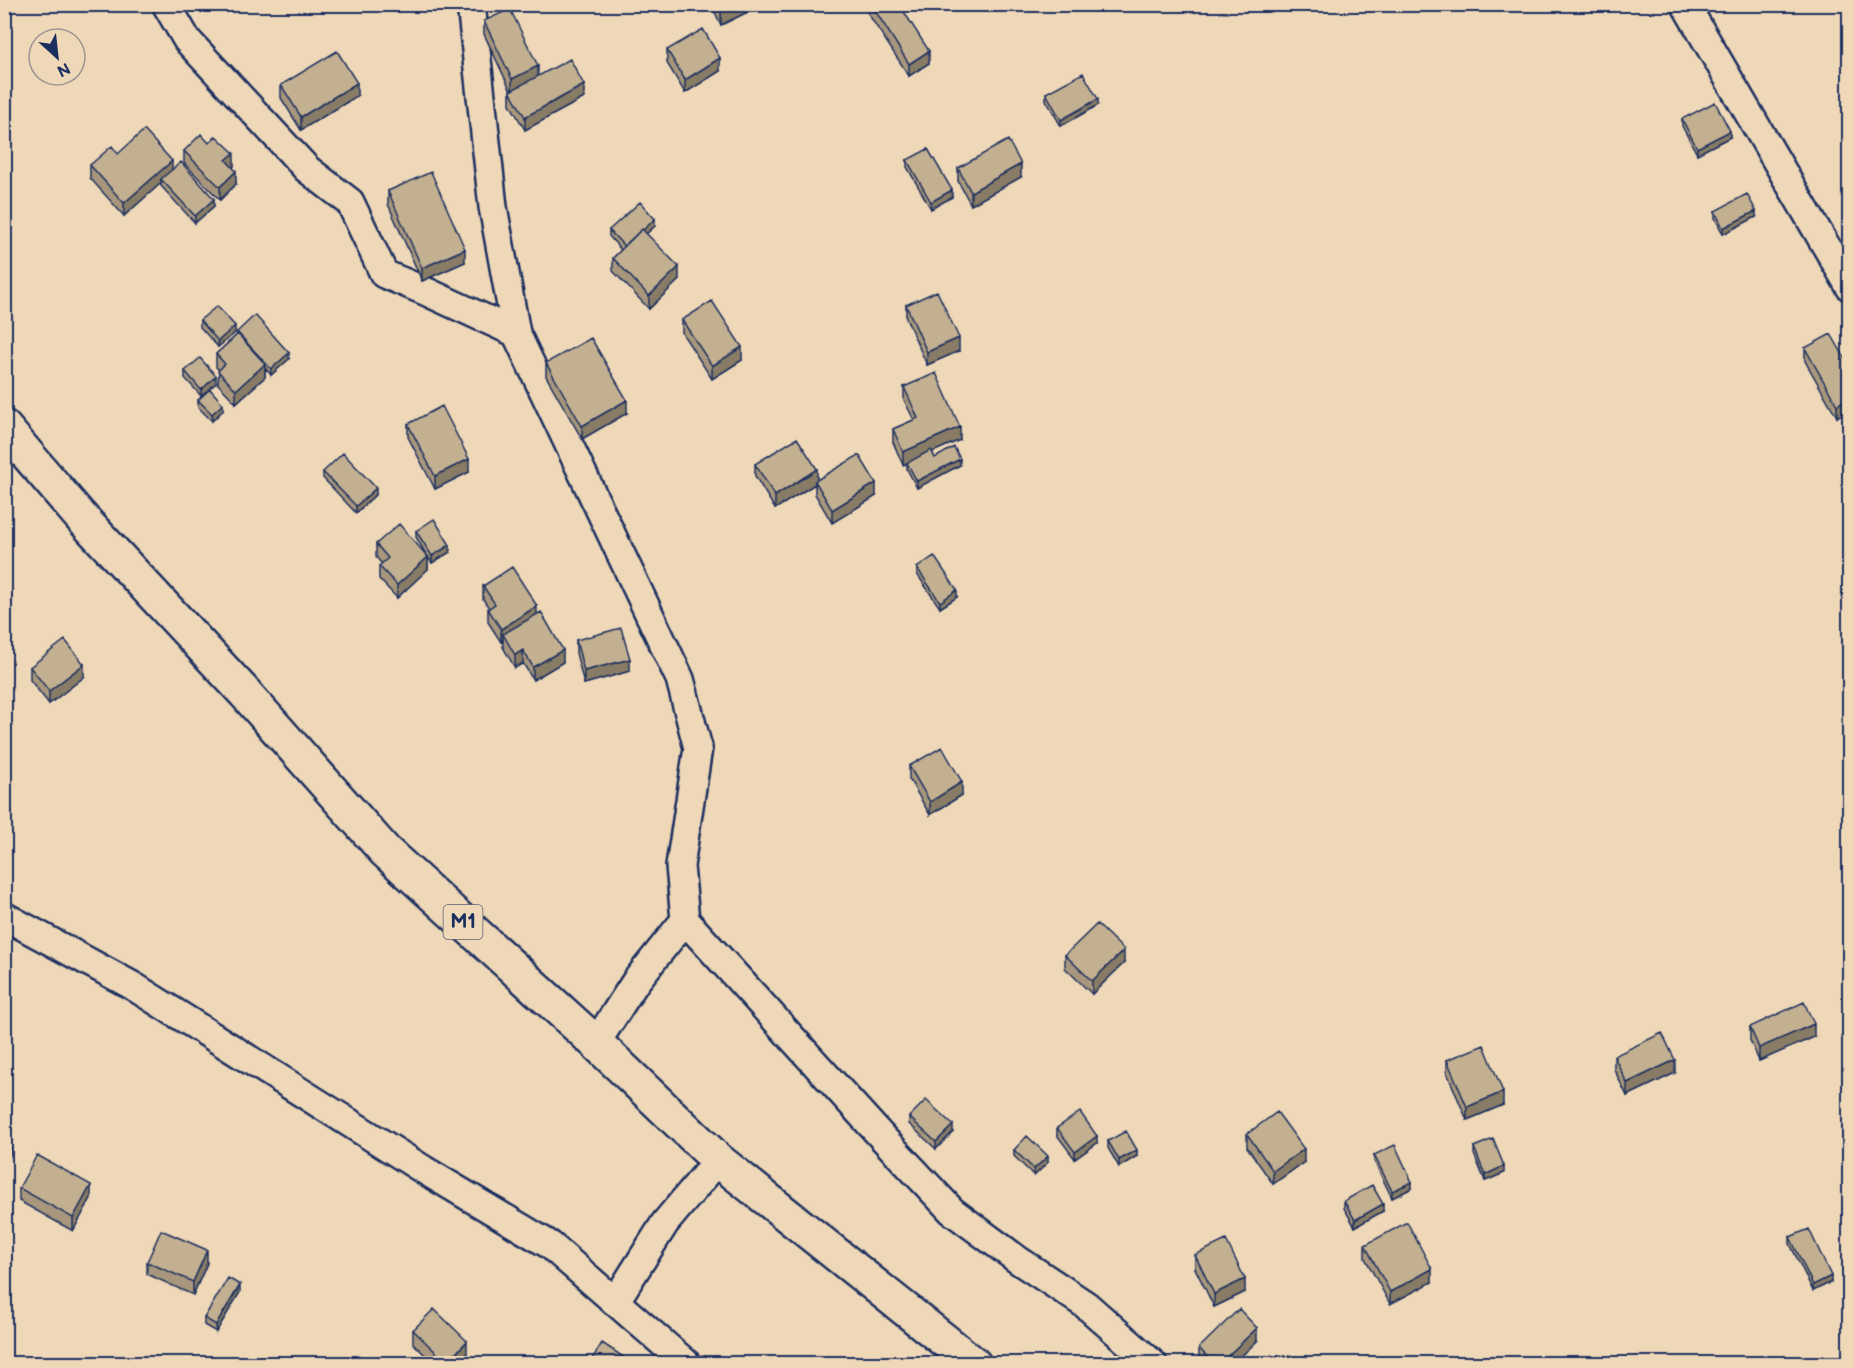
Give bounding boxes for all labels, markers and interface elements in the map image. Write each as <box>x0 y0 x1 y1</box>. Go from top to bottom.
north arrow <box>27 27 87 87</box>
text: N <box>53 58 73 80</box>
road number: M1 <box>444 905 482 939</box>

